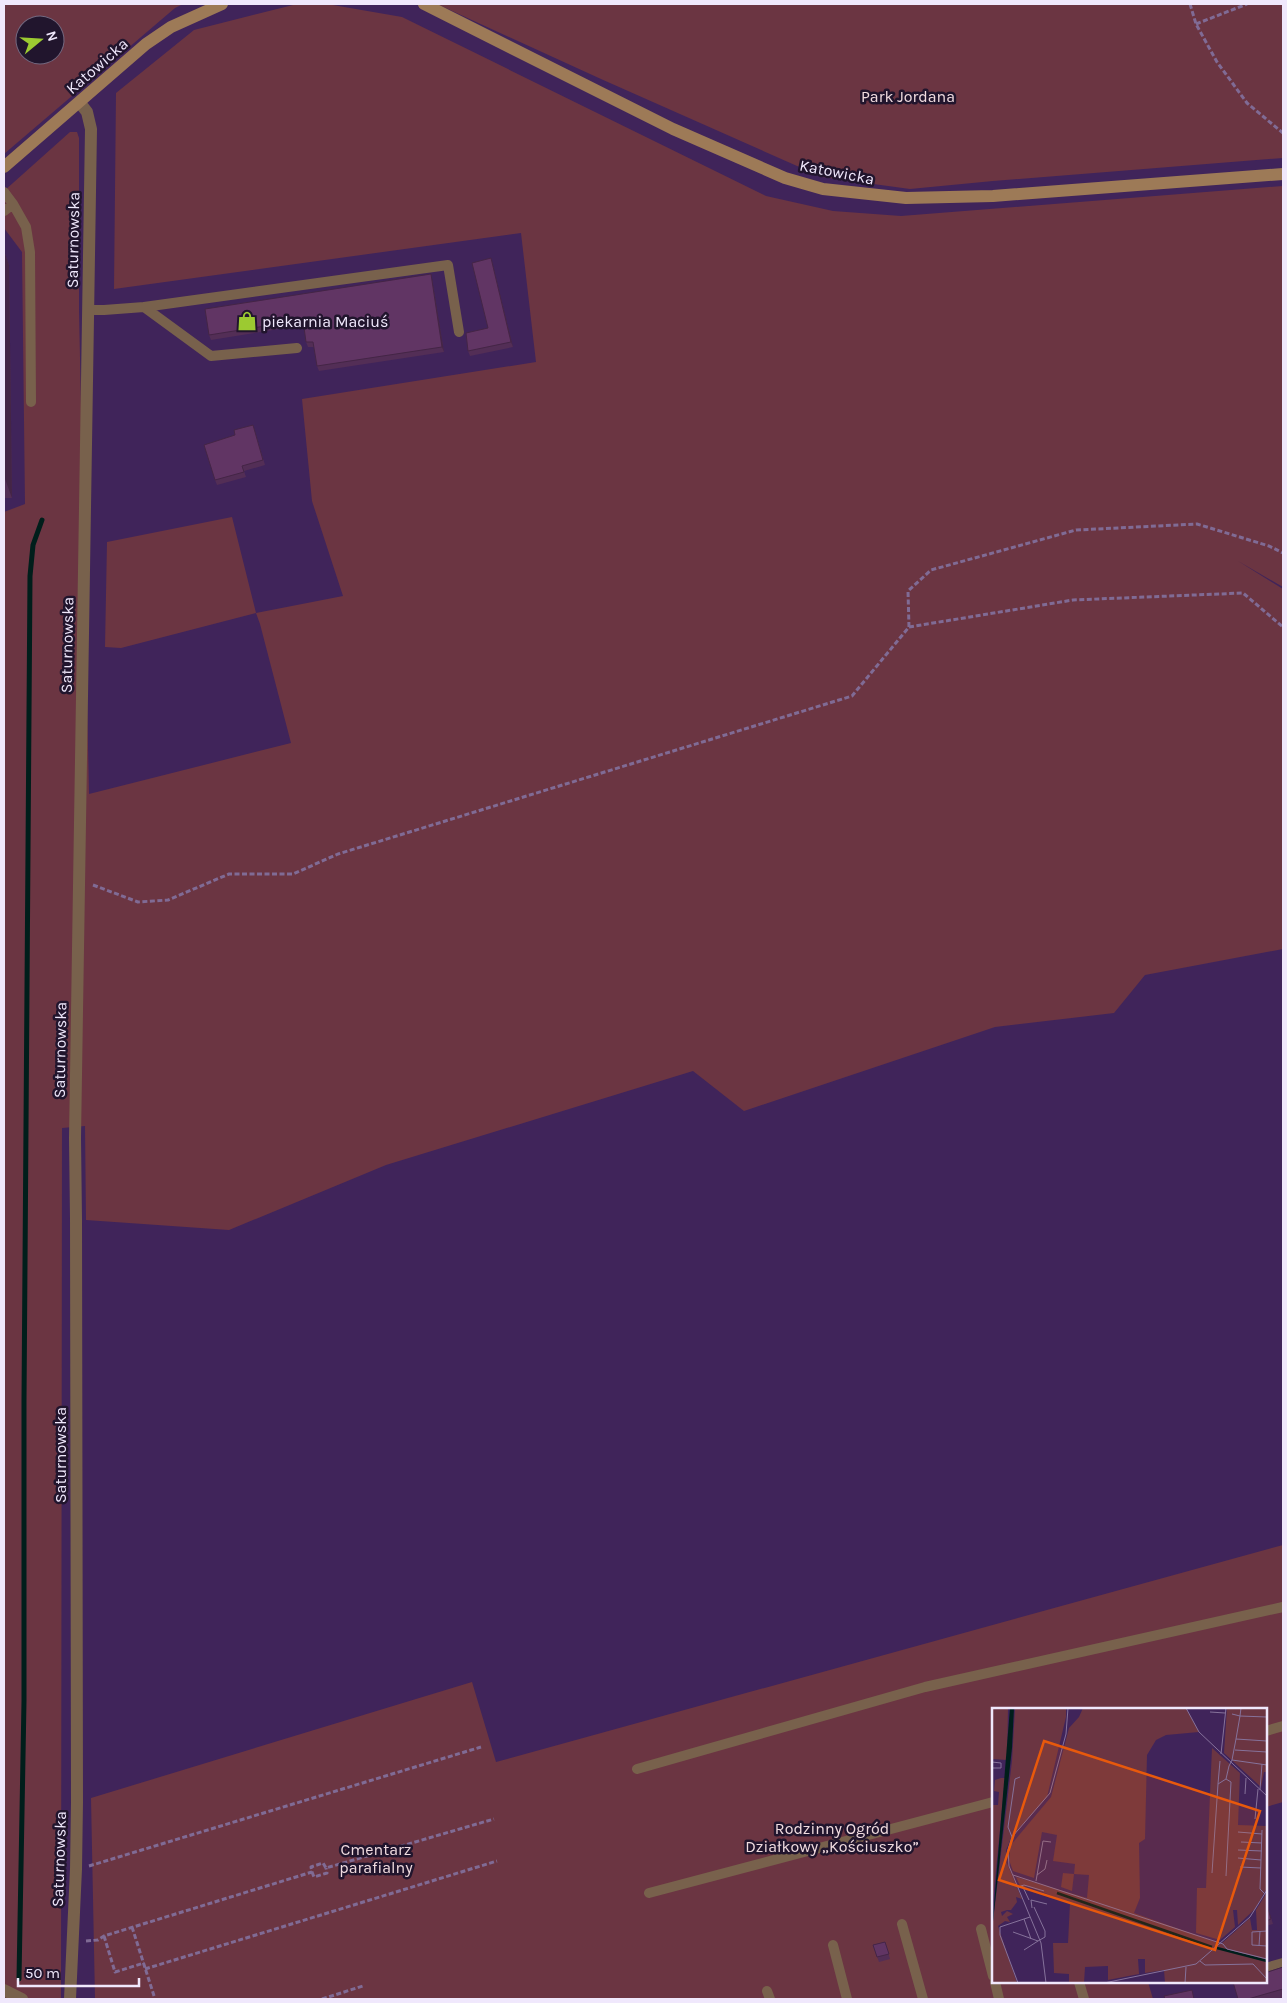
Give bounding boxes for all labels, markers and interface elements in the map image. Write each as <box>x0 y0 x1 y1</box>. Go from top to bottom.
north arrow <box>15 15 65 65</box>
text: N <box>42 29 62 44</box>
street label: Katowicka <box>62 34 132 98</box>
park label: Park Jordana <box>861 87 955 106</box>
street label: Katowicka <box>798 155 876 189</box>
street label: Saturnowska <box>63 192 83 288</box>
shop icon: piekarnia Maciuś <box>236 310 258 332</box>
place label: piekarnia Maciuś <box>262 312 388 331</box>
street label: Saturnowska <box>57 597 77 693</box>
street label: Saturnowska <box>50 1002 70 1098</box>
street label: Saturnowska <box>51 1407 70 1503</box>
inset map <box>992 1708 1267 1983</box>
street label: Saturnowska <box>48 1811 70 1907</box>
park label: Rodzinny Ogród Działkowy „Kościuszko” <box>745 1819 919 1856</box>
park label: Cmentarz parafialny <box>339 1840 413 1877</box>
scale bar <box>18 1956 139 1988</box>
text: 50 m <box>25 1964 60 1982</box>

